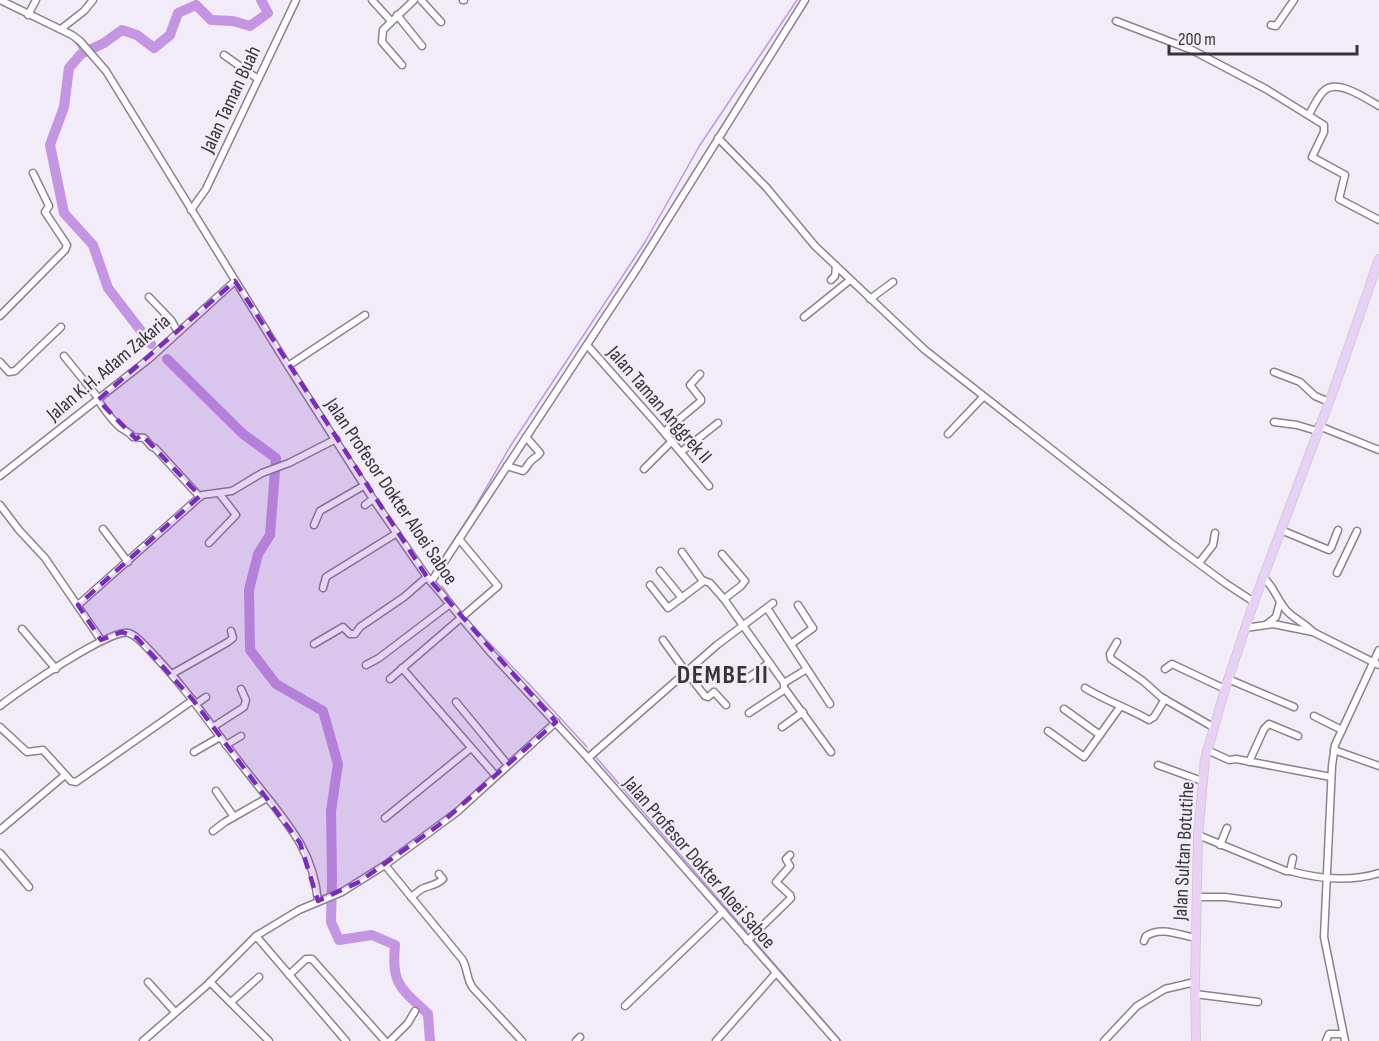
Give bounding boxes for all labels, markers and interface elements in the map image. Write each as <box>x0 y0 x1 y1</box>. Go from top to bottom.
scale bar <box>1169 18 1356 56</box>
text: 200 m <box>1178 29 1216 50</box>
street label: Jalan Taman Buah <box>195 42 266 158</box>
street label: Jalan K.H. Adam Zakaria <box>41 309 175 427</box>
street label: Jalan Taman Anggrek II <box>601 340 717 468</box>
street label: Jalan Profesor Dokter Aloei Saboe <box>319 393 463 590</box>
district label: DEMBE II <box>677 660 769 691</box>
street label: Jalan Profesor Dokter Aloei Saboe <box>617 771 781 954</box>
street label: Jalan Sultan Botutihe <box>1168 781 1200 922</box>

